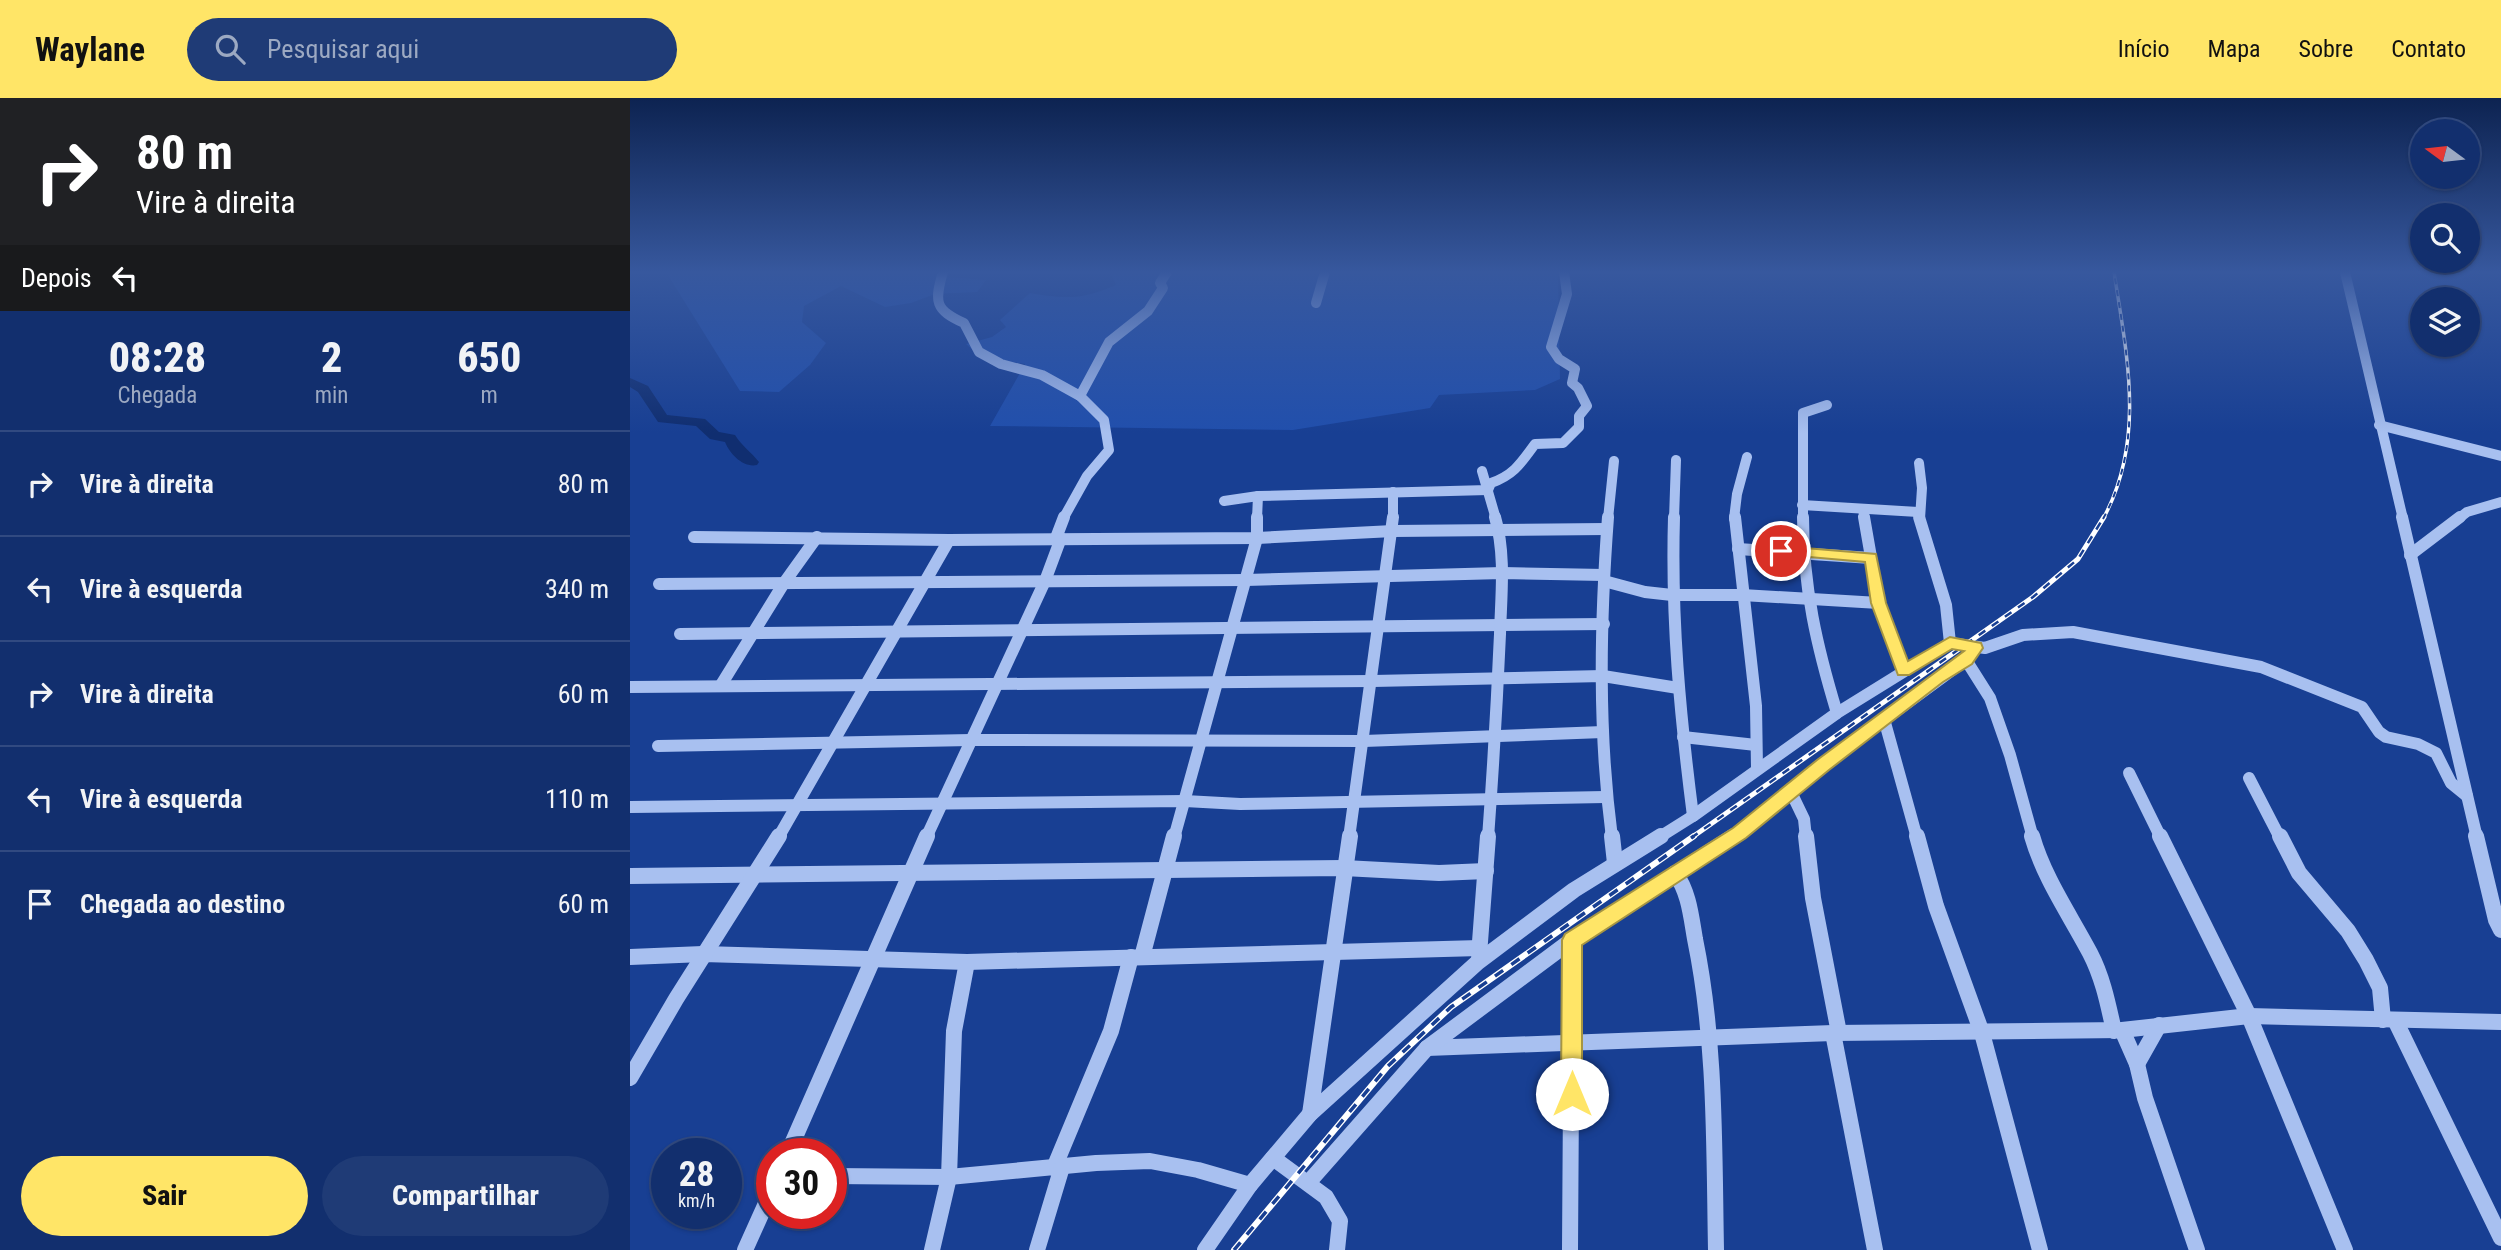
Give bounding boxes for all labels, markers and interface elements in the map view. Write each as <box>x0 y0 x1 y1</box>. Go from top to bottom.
search box <box>187 18 677 81</box>
text: Waylane <box>35 30 145 69</box>
icon: search <box>211 30 249 68</box>
text: Pesquisar aqui <box>267 34 419 64</box>
text: Início <box>2118 35 2170 63</box>
text: Mapa <box>2208 35 2261 63</box>
text: Sobre <box>2299 35 2353 63</box>
text: Contato <box>2391 35 2466 63</box>
north arrow <box>2410 119 2480 189</box>
map controls <box>2410 119 2480 357</box>
text: 80 m <box>136 124 233 181</box>
icon: right <box>21 126 112 217</box>
text: Vire à direita <box>136 183 296 221</box>
button: search <box>2410 203 2480 273</box>
icon: left <box>106 259 144 297</box>
text: Depois <box>21 263 92 293</box>
button: layers <box>2410 287 2480 357</box>
text: 08:28 <box>109 333 206 382</box>
text: 2 <box>321 333 342 382</box>
text: 650 <box>457 333 521 382</box>
text: Chegada <box>118 382 197 409</box>
text: min <box>315 382 348 409</box>
text: m <box>481 382 498 409</box>
icon: right <box>21 465 59 503</box>
text: Vire à direita <box>80 469 214 499</box>
text: 80 m <box>558 469 609 499</box>
pin <box>1751 521 1811 581</box>
icon: arrive <box>1762 532 1800 570</box>
icon: left <box>21 570 59 608</box>
text: Vire à esquerda <box>80 574 243 604</box>
text: 340 m <box>545 574 609 604</box>
icon: right <box>21 675 59 713</box>
text: Vire à direita <box>80 679 214 709</box>
text: 60 m <box>558 679 609 709</box>
icon: left <box>21 780 59 818</box>
text: Vire à esquerda <box>80 784 243 814</box>
text: 110 m <box>545 784 609 814</box>
icon: arrive <box>21 885 59 923</box>
text: Chegada ao destino <box>80 889 285 919</box>
text: 60 m <box>558 889 609 919</box>
position arrow <box>1535 1057 1609 1131</box>
speed limit sign: 30 <box>756 1138 847 1229</box>
text: 28 <box>679 1154 714 1195</box>
button: Sair <box>21 1156 308 1236</box>
button: Compartilhar <box>322 1156 609 1236</box>
text: km/h <box>678 1190 715 1211</box>

